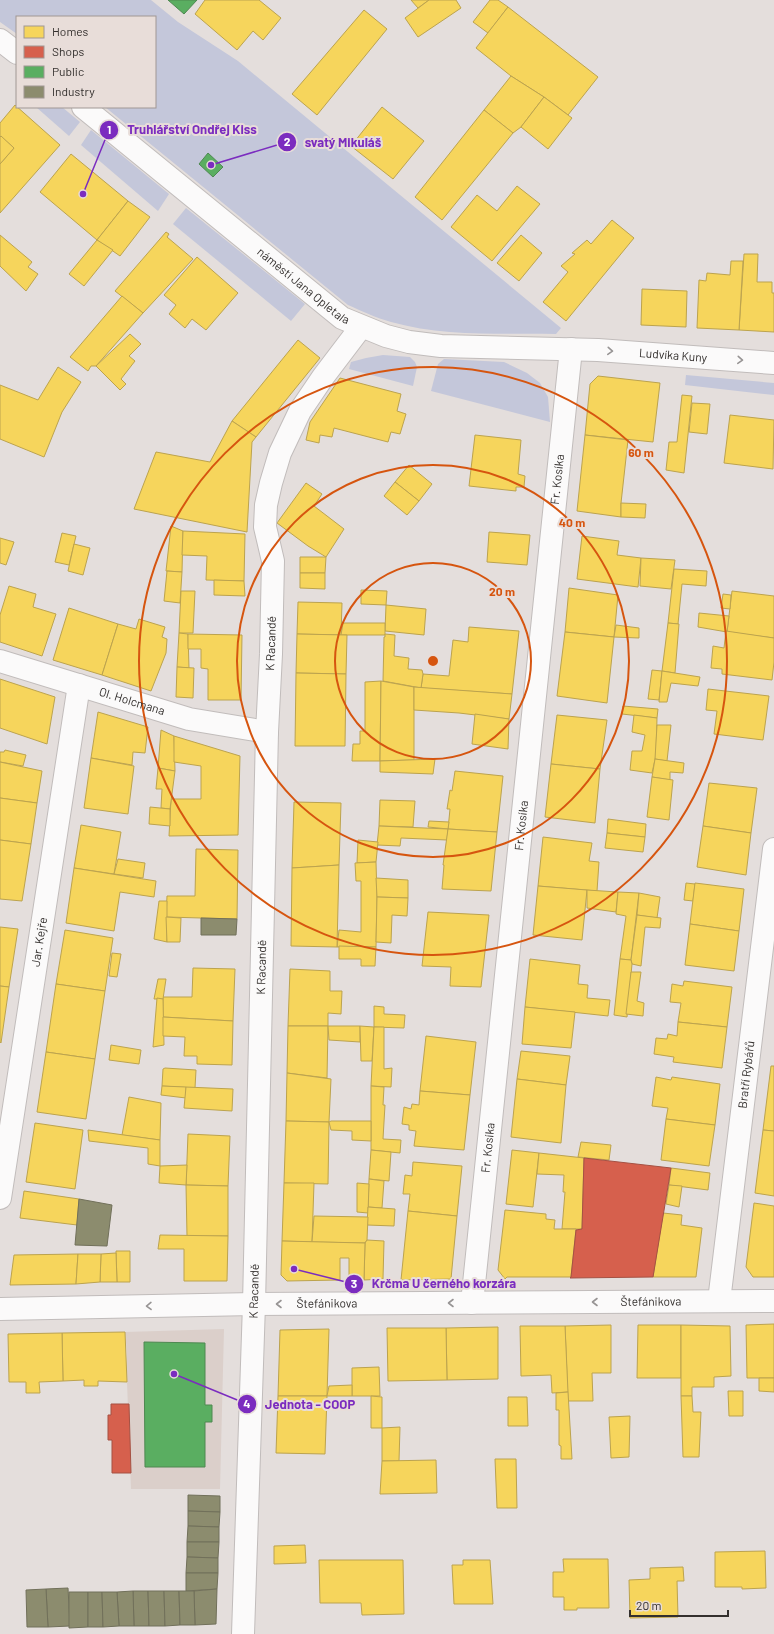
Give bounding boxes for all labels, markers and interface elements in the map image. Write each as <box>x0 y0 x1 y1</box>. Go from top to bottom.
legend <box>16 16 156 108</box>
text: Homes <box>52 24 89 38</box>
text: Shops <box>52 44 85 58</box>
text: Public <box>52 64 84 78</box>
text: Industry <box>52 84 95 98</box>
callout: Truhlářství Ondřej Kiss <box>99 117 265 142</box>
text: Truhlářství Ondřej Kiss <box>127 121 257 137</box>
text: 1 <box>107 122 111 136</box>
callout: svatý Mikuláš <box>277 130 389 155</box>
text: 2 <box>284 134 291 148</box>
text: svatý Mikuláš <box>305 134 382 150</box>
street label: náměstí Jana Opletala <box>255 244 352 326</box>
street label: Ludvíka Kuny <box>639 345 708 364</box>
one-way arrow <box>607 346 613 355</box>
one-way arrow <box>737 356 743 365</box>
text: 60 m <box>628 445 654 459</box>
street label: Fr. Kosíka <box>547 453 566 505</box>
text: 40 m <box>559 515 585 529</box>
text: 20 m <box>489 584 515 598</box>
street label: K Racandě <box>262 616 278 671</box>
centre of rings <box>426 654 440 668</box>
street label: Ol. Holcmana <box>98 684 167 717</box>
street label: Fr. Kosíka <box>511 800 530 851</box>
street label: Jar. Kejře <box>28 916 49 968</box>
street label: K Racandě <box>253 940 268 995</box>
street label: Bratří Rybářů <box>734 1040 757 1109</box>
street label: Fr. Kosíka <box>478 1122 497 1174</box>
street label: K Racandě <box>246 1264 261 1319</box>
callout: Krčma U černého korzára <box>344 1271 524 1296</box>
text: Krčma U černého korzára <box>372 1275 516 1291</box>
text: 3 <box>351 1276 357 1290</box>
street label: Štefánikova <box>620 1294 682 1308</box>
street label: Štefánikova <box>296 1295 358 1310</box>
one-way arrow <box>592 1298 598 1306</box>
one-way arrow <box>448 1299 454 1307</box>
one-way arrow <box>276 1300 282 1308</box>
one-way arrow <box>146 1302 152 1310</box>
callout: Jednota - COOP <box>237 1391 363 1416</box>
text: 4 <box>243 1396 251 1410</box>
text: Jednota - COOP <box>265 1396 355 1412</box>
scale bar <box>630 1592 728 1618</box>
text: 20 m <box>636 1598 662 1612</box>

